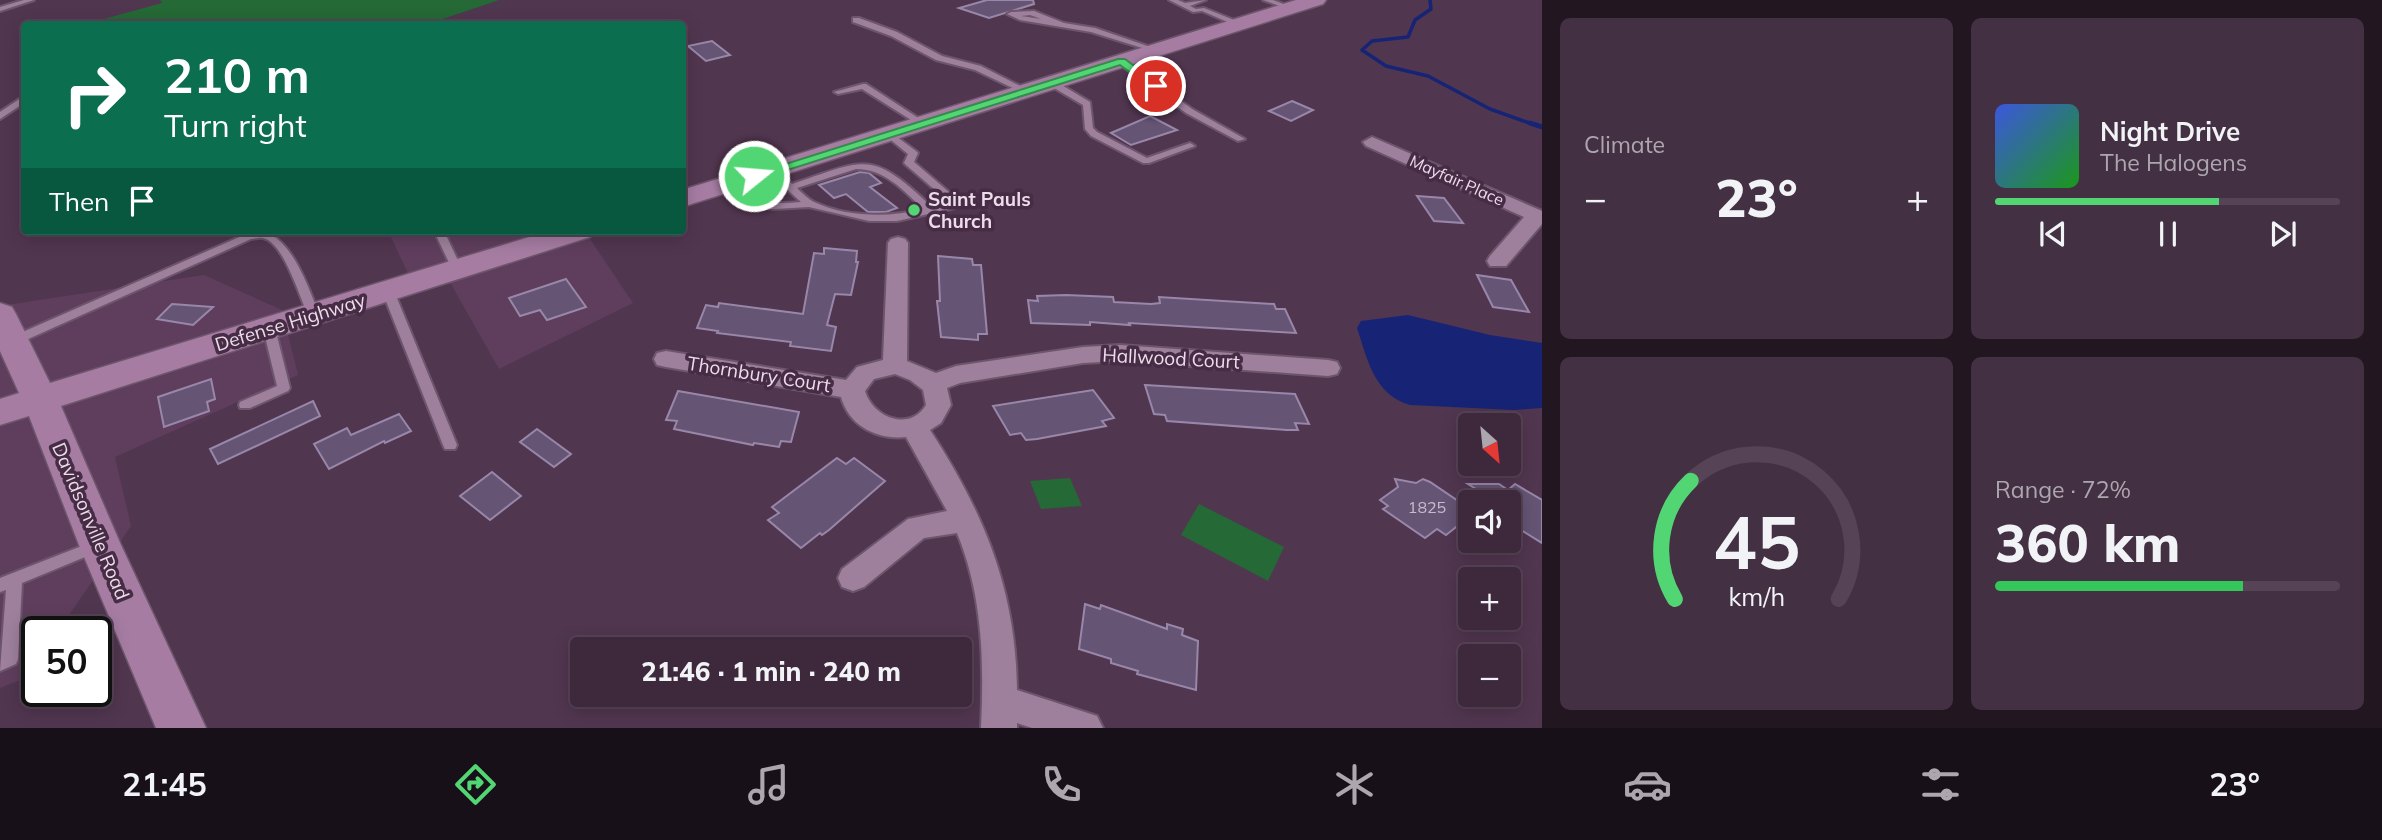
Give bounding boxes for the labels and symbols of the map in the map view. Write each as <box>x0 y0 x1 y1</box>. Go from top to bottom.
pin <box>1126 56 1186 116</box>
position arrow <box>717 139 791 213</box>
street label: Mayfair Place <box>1407 150 1507 210</box>
place label: Saint Pauls Church <box>928 187 1031 233</box>
marker: Saint Pauls Church <box>906 202 922 218</box>
street label: Defense Highway <box>212 288 368 356</box>
street label: Hallwood Court <box>1102 342 1241 374</box>
street label: Thornbury Court <box>686 351 833 397</box>
north arrow <box>1458 413 1521 476</box>
street label: Davidsonville Road <box>47 439 135 603</box>
house number: 1825 <box>1408 497 1446 517</box>
speed limit sign: 50 <box>21 616 112 707</box>

